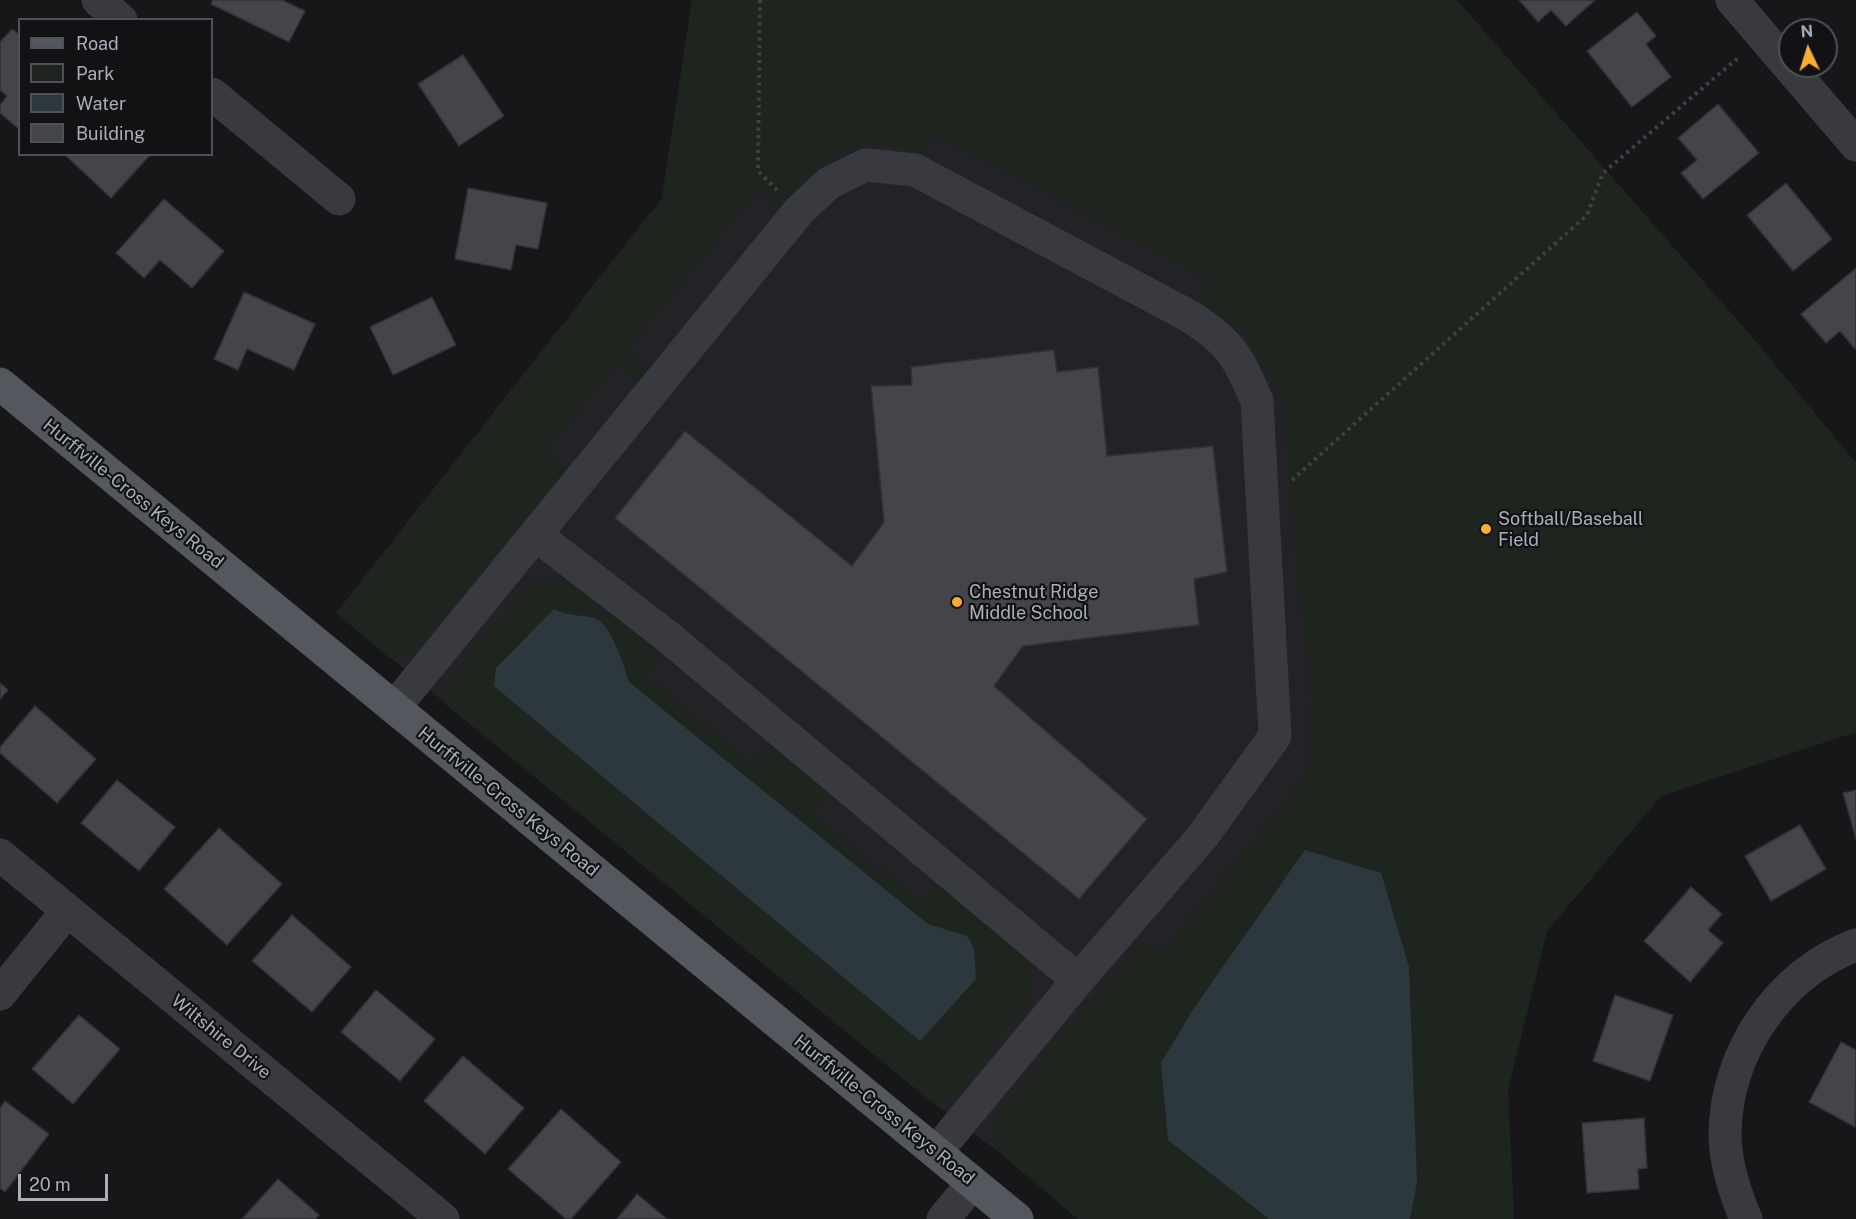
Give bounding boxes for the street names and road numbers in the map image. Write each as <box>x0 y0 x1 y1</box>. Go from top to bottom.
street label: Hurffville-Cross Keys Road <box>38 415 228 573</box>
street label: Hurffville-Cross Keys Road <box>413 723 603 881</box>
street label: Wiltshire Drive <box>167 990 275 1084</box>
street label: Hurffville-Cross Keys Road <box>789 1031 979 1189</box>

